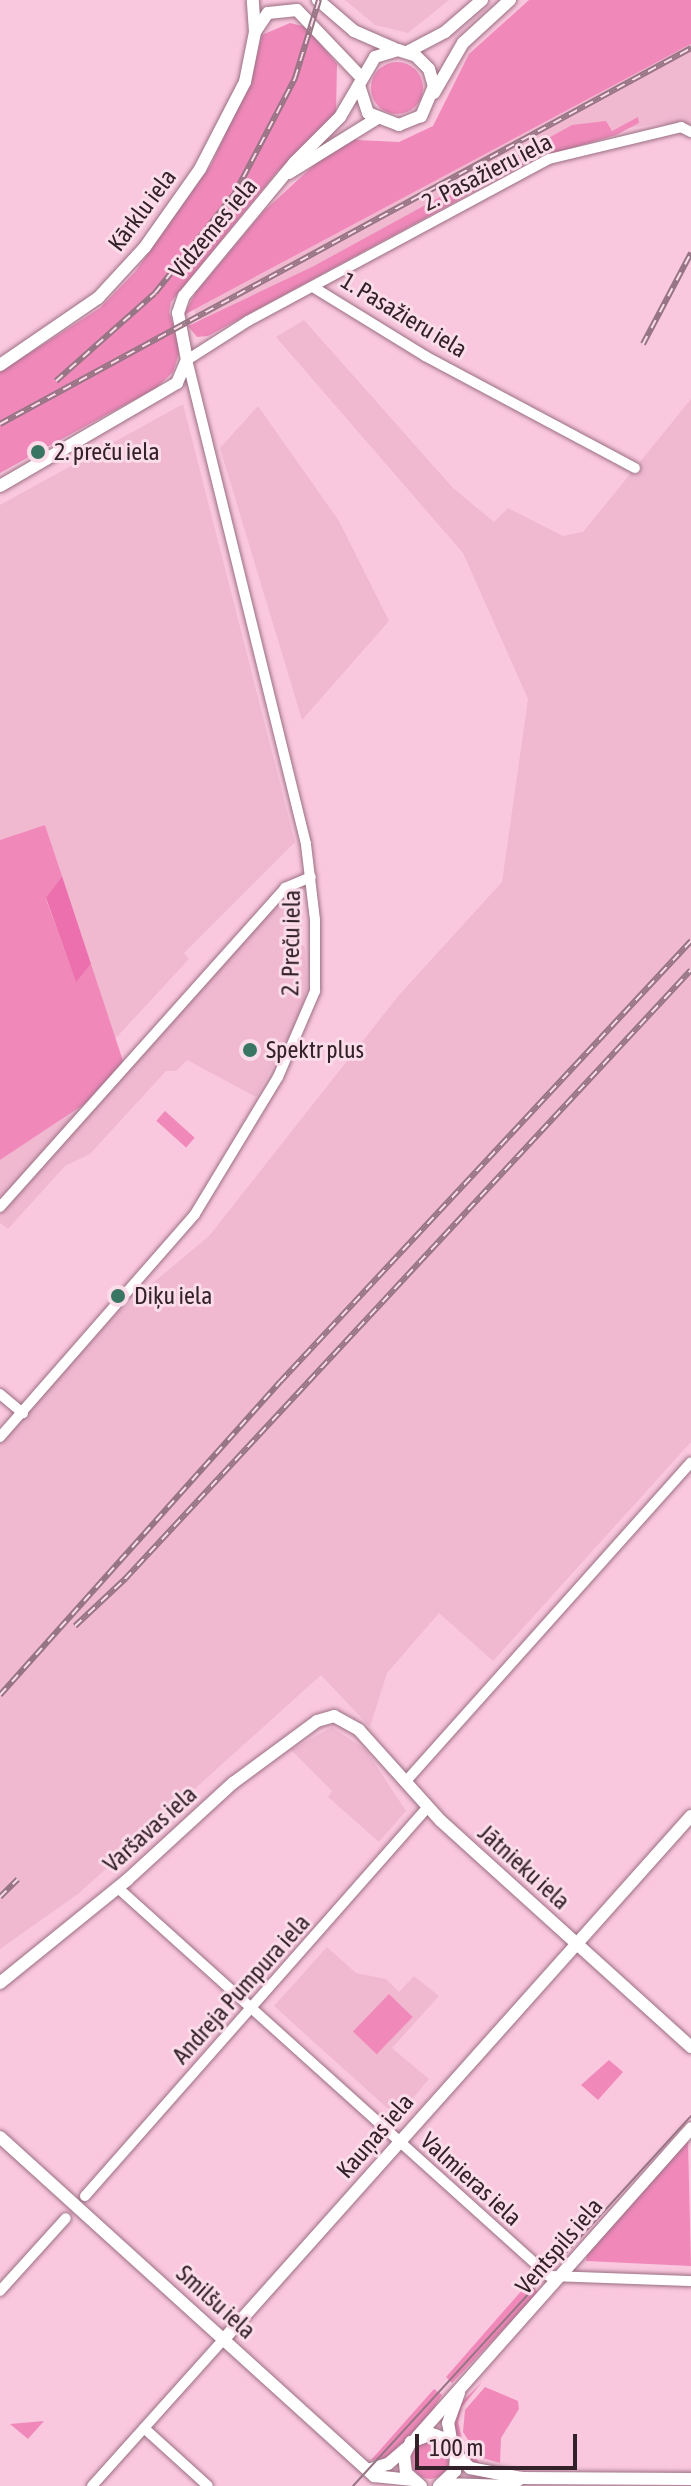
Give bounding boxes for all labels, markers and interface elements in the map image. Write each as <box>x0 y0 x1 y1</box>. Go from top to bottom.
street label: 2. Pasažieru iela <box>417 127 557 217</box>
street label: Kārklu iela <box>102 163 182 257</box>
street label: Vidzemes iela <box>163 172 263 284</box>
street label: 1. Pasažieru iela <box>336 266 472 364</box>
place label: 2. preču iela <box>54 438 160 466</box>
marker: 2. preču iela <box>29 443 47 461</box>
street label: 2. Preču iela <box>276 890 306 996</box>
place label: Spektr plus <box>266 1036 364 1064</box>
marker: Spektr plus <box>241 1041 259 1059</box>
place label: Diķu iela <box>134 1282 212 1310</box>
marker: Diķu iela <box>109 1287 127 1305</box>
street label: Varšavas iela <box>97 1780 203 1878</box>
street label: Jātnieku iela <box>472 1818 576 1916</box>
street label: Andreja Pumpura iela <box>166 1908 316 2070</box>
street label: Kauņas iela <box>331 2088 419 2184</box>
street label: Valmieras iela <box>415 2126 527 2232</box>
street label: Ventspils iela <box>509 2192 609 2300</box>
street label: Smilšu iela <box>170 2259 262 2345</box>
scale bar <box>419 2418 581 2468</box>
text: 100 m <box>429 2434 483 2461</box>

